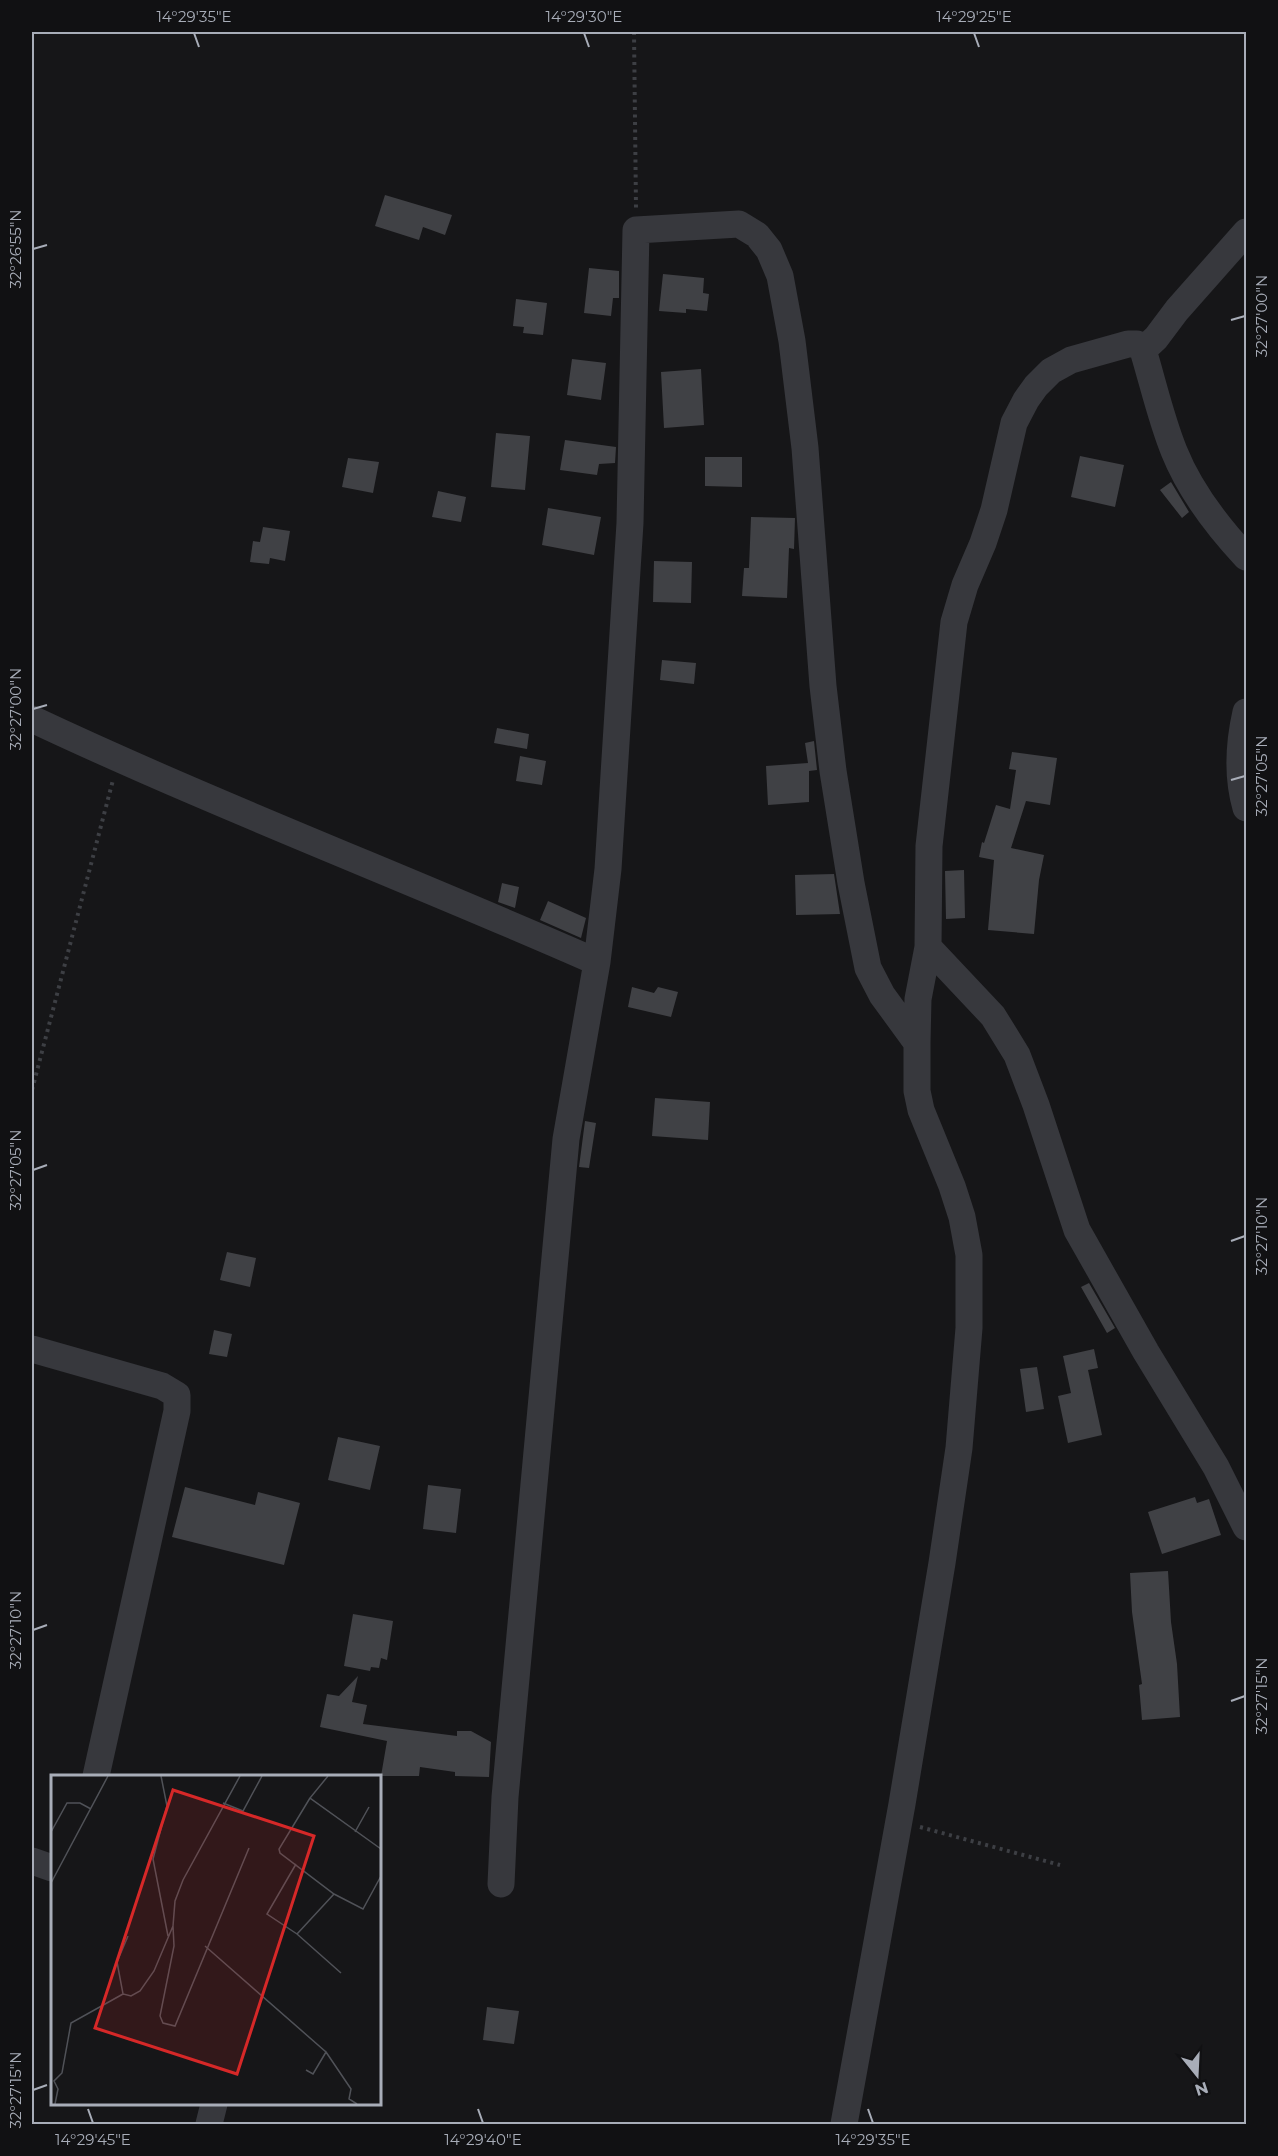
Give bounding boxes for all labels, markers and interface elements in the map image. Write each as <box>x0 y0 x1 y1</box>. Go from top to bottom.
text: 14°29'35"E <box>156 7 232 26</box>
text: 14°29'30"E <box>546 7 622 26</box>
text: 14°29'25"E <box>936 7 1012 26</box>
text: 32°26'55"N <box>6 210 25 289</box>
text: 32°27'00"N <box>1252 275 1271 357</box>
text: 32°27'00"N <box>6 668 25 750</box>
text: 32°27'05"N <box>1252 736 1271 816</box>
text: 32°27'05"N <box>6 1130 25 1210</box>
text: 32°27'10"N <box>1252 1197 1271 1275</box>
text: 32°27'10"N <box>6 1591 25 1669</box>
text: 32°27'15"N <box>1252 1658 1271 1734</box>
inset map <box>51 1775 381 2105</box>
north arrow <box>1167 2045 1227 2105</box>
text: 32°27'15"N <box>6 2052 25 2128</box>
text: N <box>1192 2078 1211 2100</box>
text: 14°29'45"E <box>55 2130 131 2149</box>
text: 14°29'40"E <box>444 2130 522 2149</box>
text: 14°29'35"E <box>835 2130 911 2149</box>

